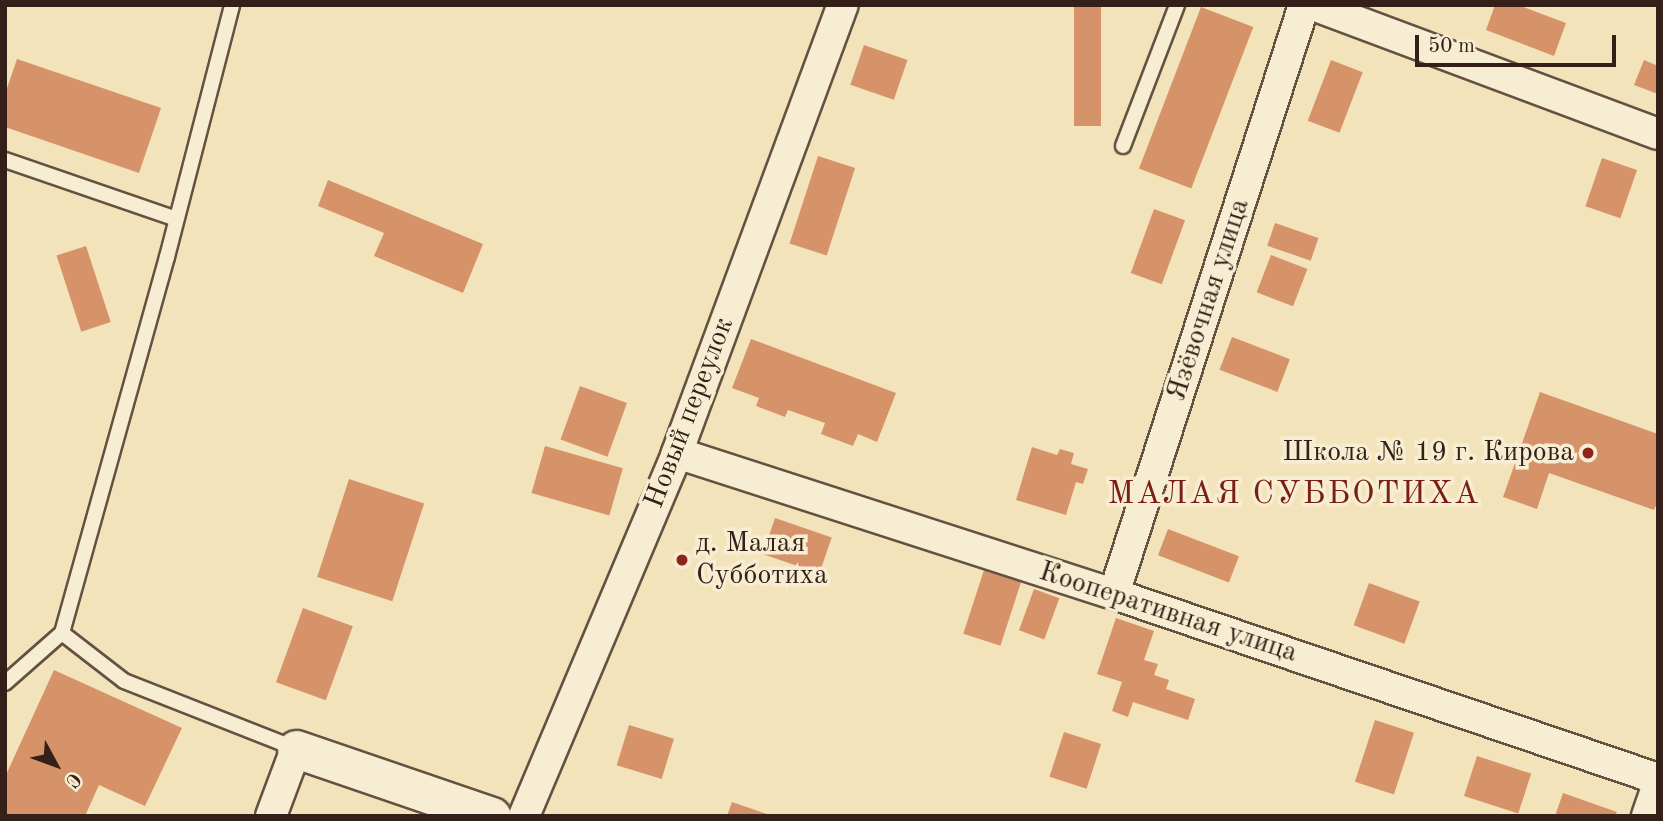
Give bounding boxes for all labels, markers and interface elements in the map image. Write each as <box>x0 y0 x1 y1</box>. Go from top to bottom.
scale bar <box>1418 21 1619 65</box>
text: 50 m <box>1428 36 1475 57</box>
street label: Язёвочная улица <box>1160 195 1258 405</box>
street label: Новый переулок <box>638 313 742 513</box>
place label: Школа № 19 г. Кирова <box>1282 436 1574 470</box>
marker: Школа № 19 г. Кирова <box>1580 445 1596 461</box>
district label: МАЛАЯ СУББОТИХА <box>1109 476 1479 514</box>
place label: д. Малая Субботиха <box>696 527 828 593</box>
marker: д. Малая Субботиха <box>674 552 690 568</box>
street label: Кооперативная улица <box>1035 555 1301 671</box>
north arrow <box>21 730 91 800</box>
text: С <box>61 768 84 790</box>

